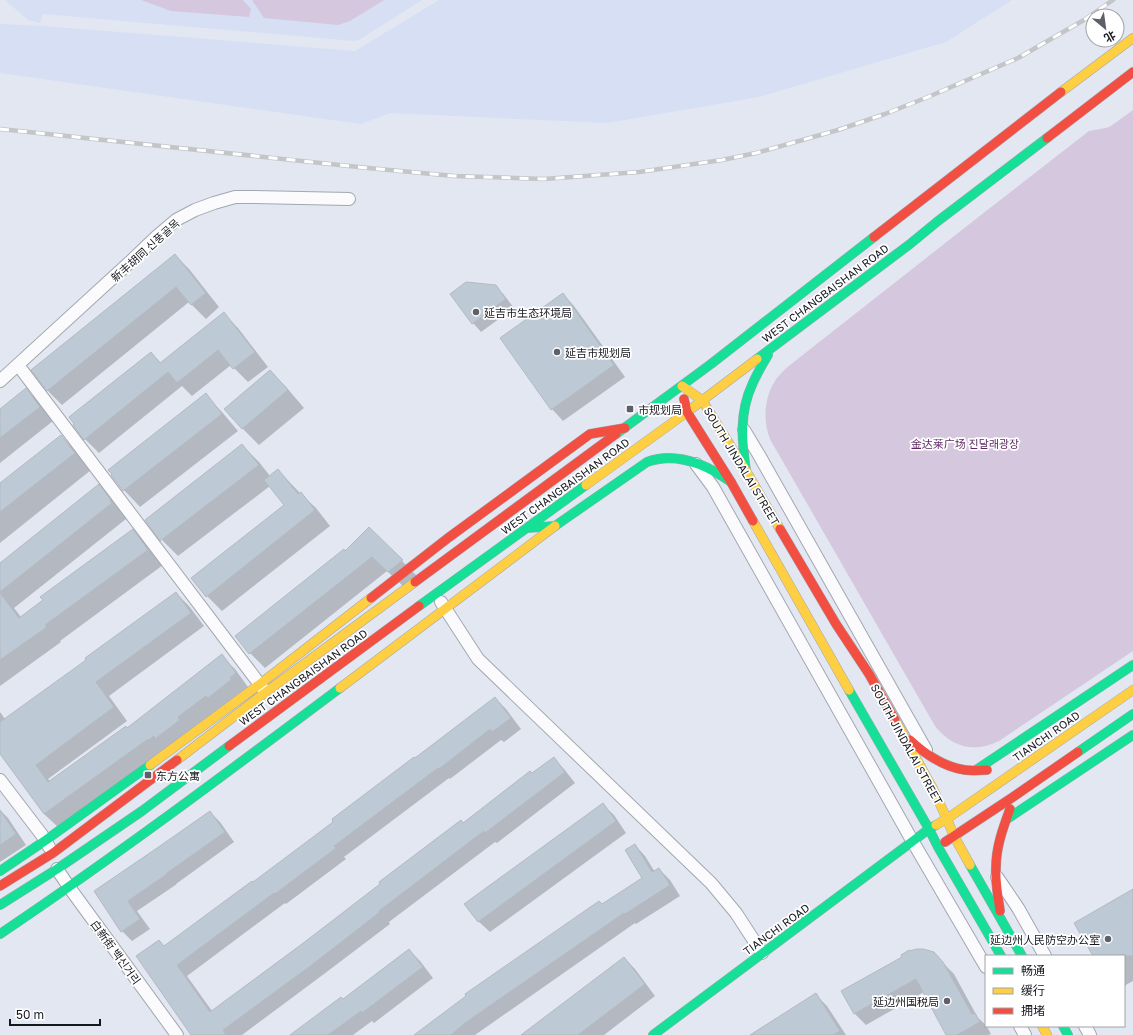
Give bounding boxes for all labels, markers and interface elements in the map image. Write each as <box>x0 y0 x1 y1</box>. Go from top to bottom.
north arrow <box>1085 8 1125 48</box>
text: 北 <box>1102 29 1118 46</box>
street label: 新丰胡同 신풍골목 <box>108 216 182 284</box>
street label: WEST CHANGBAISHAN ROAD <box>759 241 891 345</box>
place label: 延吉市生态环境局 <box>484 306 572 319</box>
marker: 延吉市生态环境局 <box>471 307 481 317</box>
place label: 延吉市规划局 <box>565 346 631 359</box>
marker: 延吉市规划局 <box>552 347 562 357</box>
place label: 市规划局 <box>638 403 682 416</box>
marker: 市规划局 <box>625 404 635 414</box>
street label: SOUTH JINDALAI STREET <box>701 405 783 528</box>
street label: WEST CHANGBAISHAN ROAD <box>498 435 632 537</box>
park label: 金达莱广场 진달래광장 <box>911 437 1019 450</box>
street label: WEST CHANGBAISHAN ROAD <box>236 626 370 728</box>
street label: SOUTH JINDALAI STREET <box>868 682 946 807</box>
street label: TIANCHI ROAD <box>1010 708 1082 764</box>
place label: 东方公寓 <box>156 769 200 782</box>
marker: 东方公寓 <box>143 770 153 780</box>
street label: TIANCHI ROAD <box>740 900 812 957</box>
street label: 白新街 백신거리 <box>88 917 144 987</box>
place label: 延边州人民防空办公室 <box>990 933 1100 946</box>
marker: 延边州人民防空办公室 <box>1103 934 1113 944</box>
legend <box>985 955 1125 1027</box>
text: 畅通 <box>1021 963 1045 978</box>
text: 缓行 <box>1021 983 1045 998</box>
place label: 延边州国税局 <box>873 995 939 1008</box>
marker: 延边州国税局 <box>942 996 952 1006</box>
scale bar <box>10 1001 100 1027</box>
text: 拥堵 <box>1021 1003 1045 1018</box>
text: 50 m <box>16 1007 44 1022</box>

